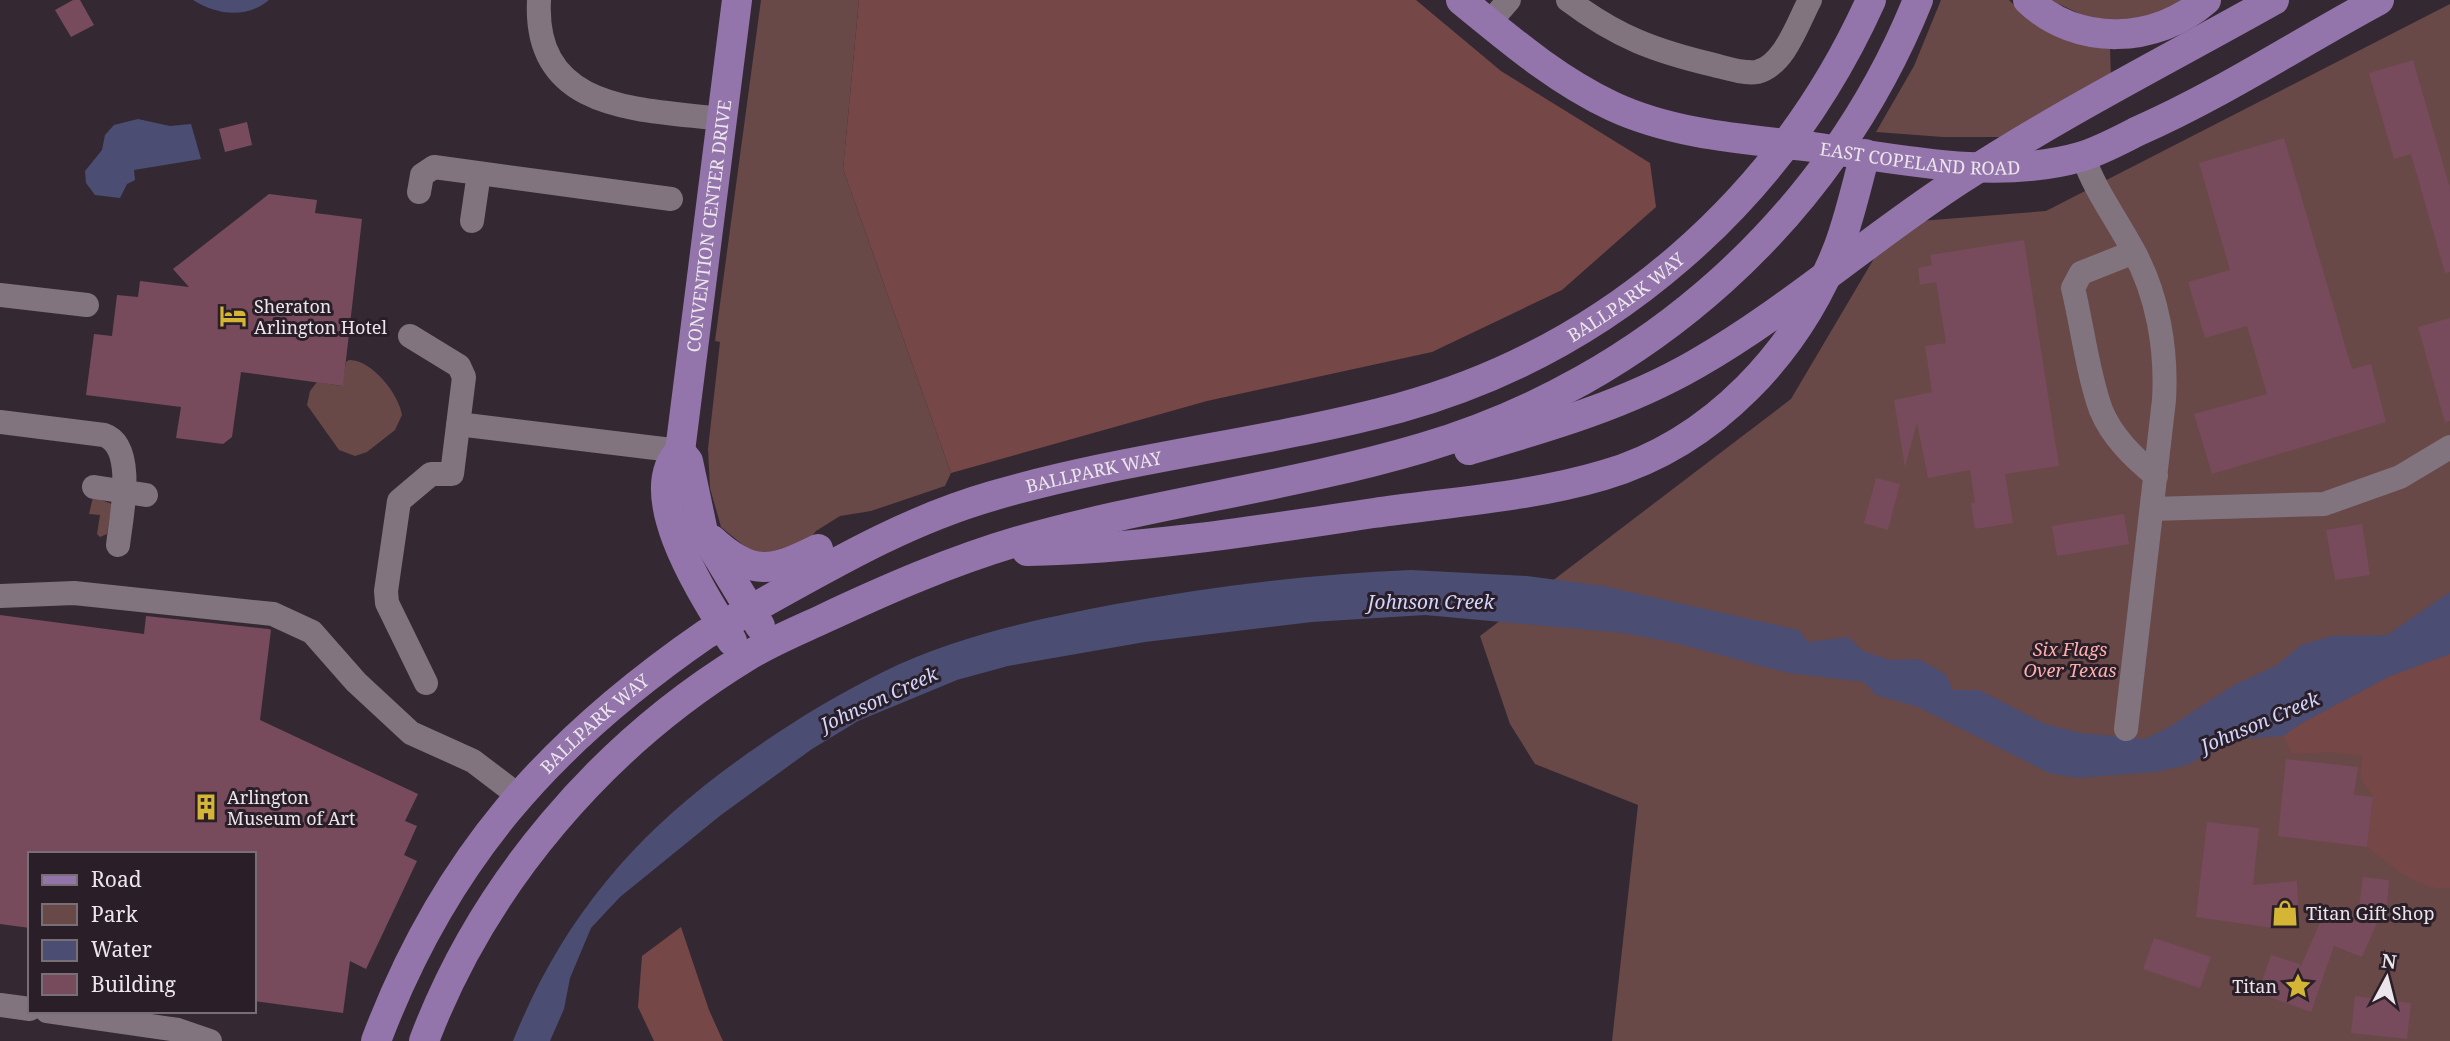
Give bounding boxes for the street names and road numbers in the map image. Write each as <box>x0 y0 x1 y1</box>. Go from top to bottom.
street label: CONVENTION CENTER DRIVE <box>681 98 736 354</box>
street label: EAST COPELAND ROAD <box>1818 136 2021 180</box>
street label: BALLPARK WAY <box>1563 246 1690 347</box>
street label: BALLPARK WAY <box>1023 445 1164 498</box>
street label: BALLPARK WAY <box>535 668 654 778</box>

